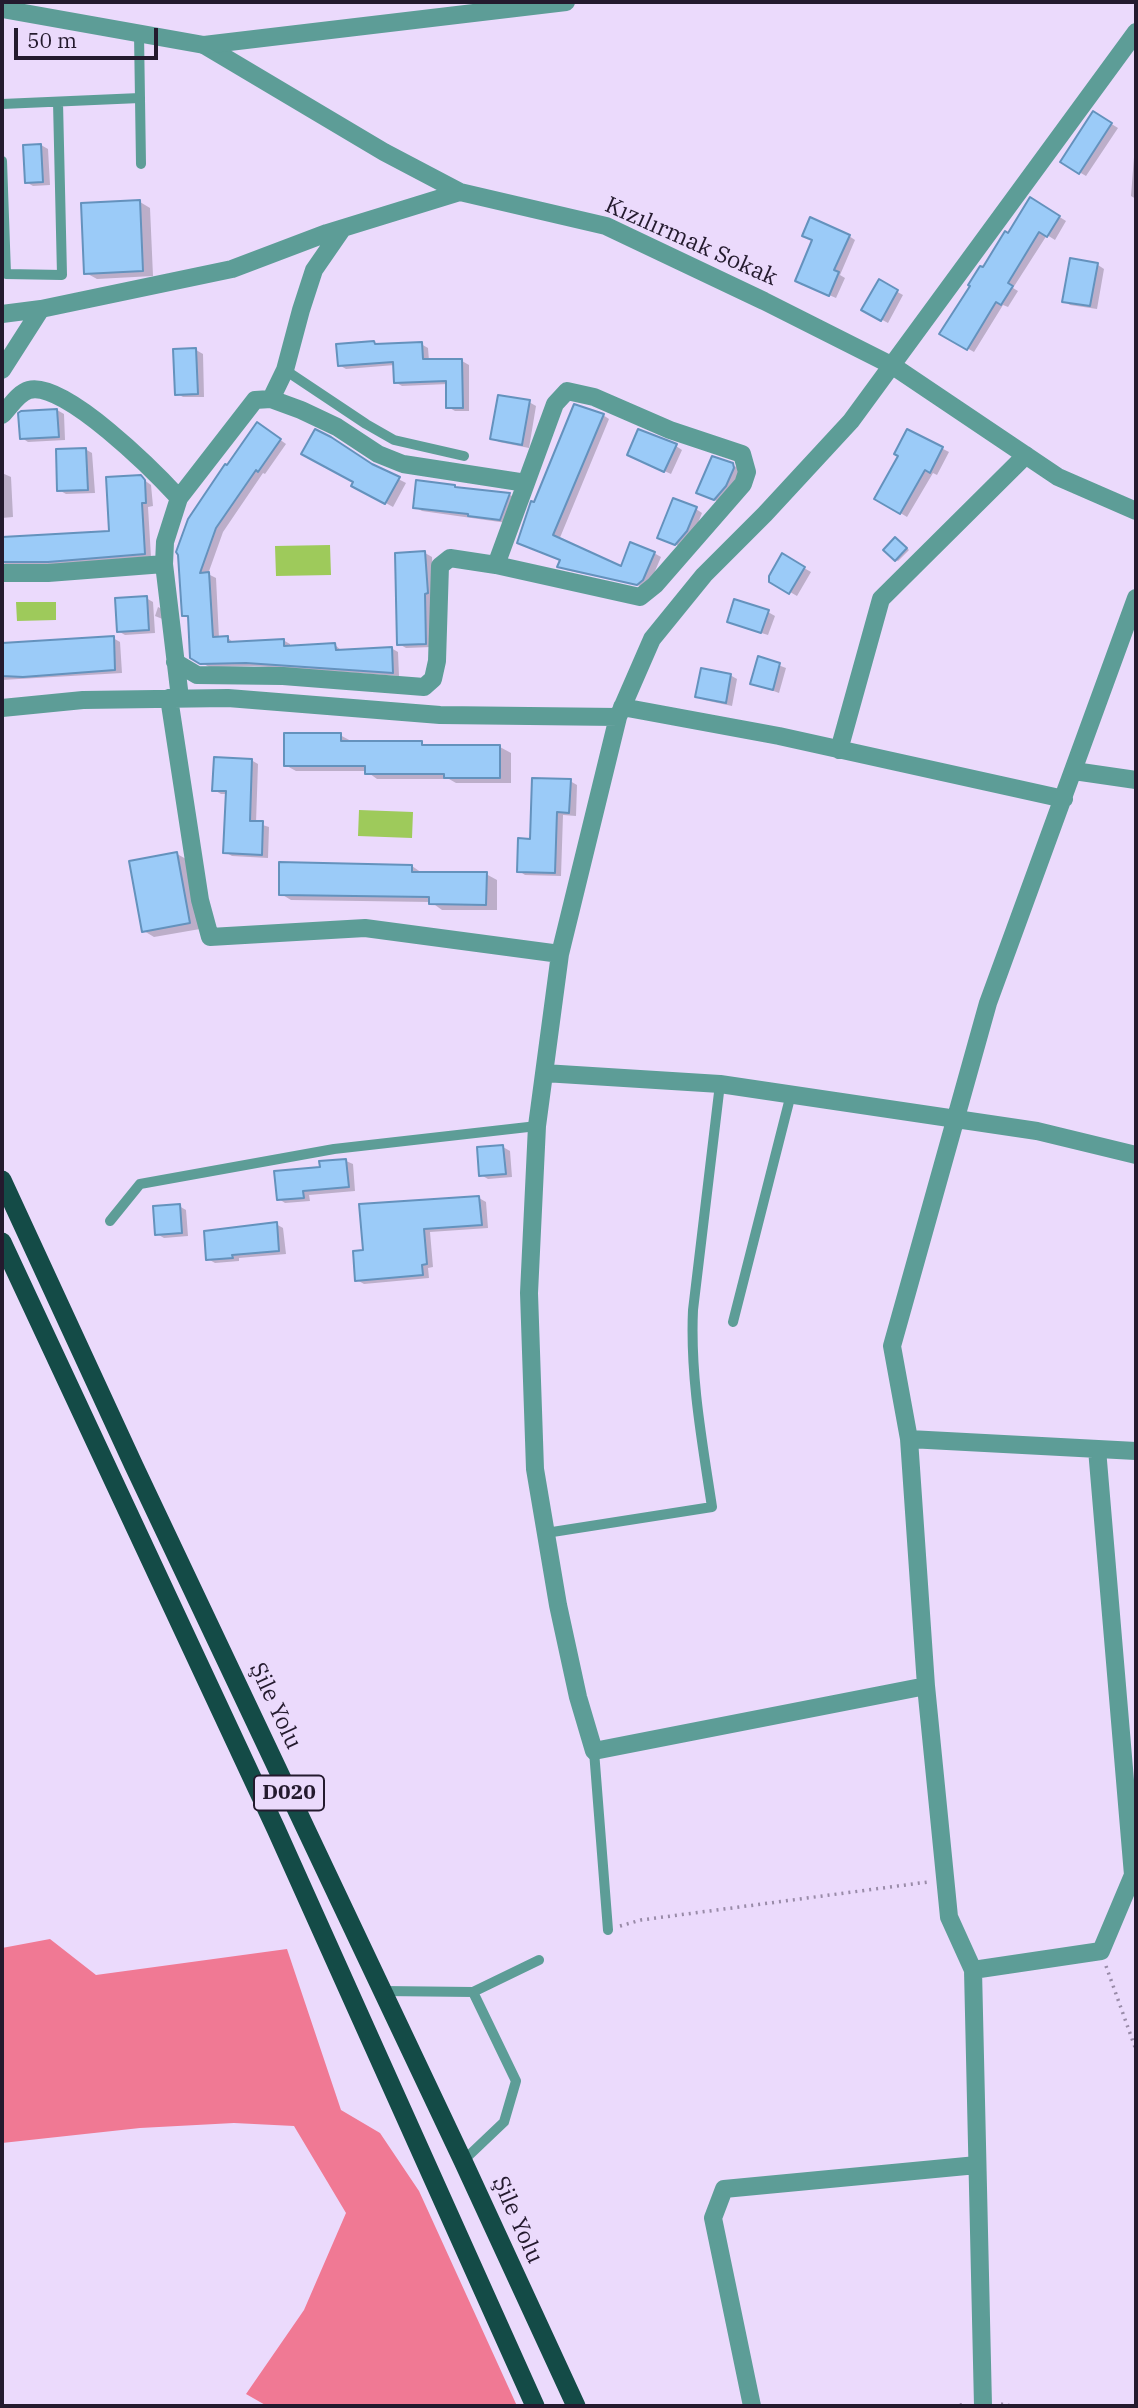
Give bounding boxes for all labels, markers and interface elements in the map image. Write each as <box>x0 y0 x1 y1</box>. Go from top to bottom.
scale bar <box>18 14 161 58</box>
text: 50 m <box>27 26 77 54</box>
street label: Kızılırmak Sokak <box>601 192 781 292</box>
street label: Şile Yolu <box>243 1658 307 1754</box>
road number: D020 <box>254 1776 324 1811</box>
street label: Şile Yolu <box>486 2172 548 2268</box>

